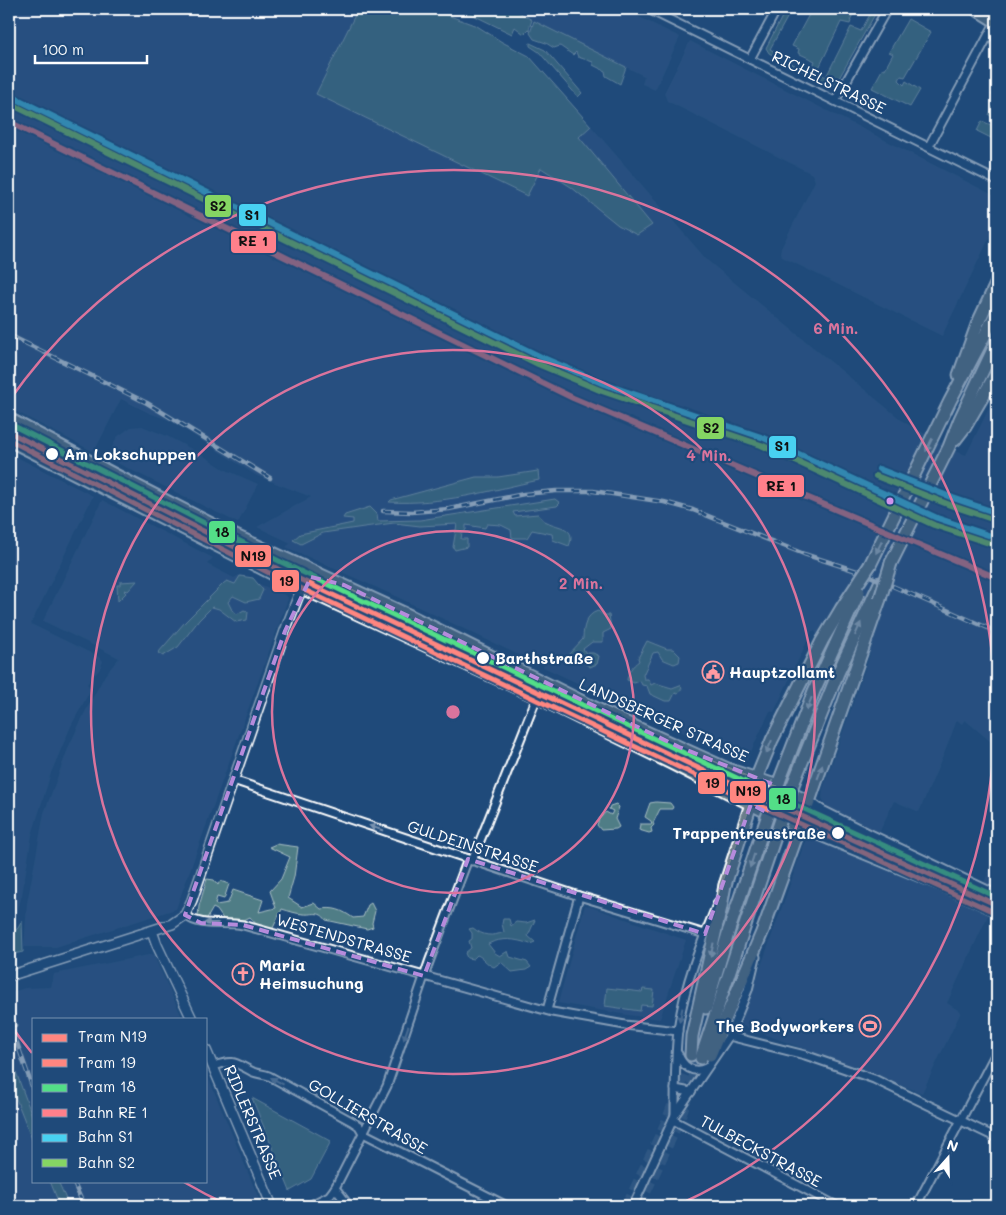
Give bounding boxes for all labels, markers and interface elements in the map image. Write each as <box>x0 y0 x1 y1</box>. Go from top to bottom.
scale bar <box>35 32 148 64</box>
text: 100 m <box>42 39 84 59</box>
street label: RICHELSTRASSE <box>769 45 890 118</box>
line badge: S2 <box>204 194 232 218</box>
text: S2 <box>210 196 226 215</box>
line badge: S1 <box>238 203 267 227</box>
text: S1 <box>245 205 259 224</box>
line badge: RE 1 <box>230 230 277 254</box>
text: RE 1 <box>238 231 268 250</box>
text: 6 Min. <box>814 318 858 338</box>
line badge: S2 <box>696 416 725 440</box>
text: S2 <box>703 418 719 437</box>
line badge: S1 <box>768 435 797 459</box>
text: S1 <box>775 436 789 455</box>
one-way arrow <box>925 438 933 452</box>
place label: Am Lokschuppen <box>64 443 196 464</box>
text: 4 Min. <box>686 445 732 465</box>
marker: Am Lokschuppen <box>44 446 60 462</box>
line badge: RE 1 <box>757 474 805 498</box>
text: RE 1 <box>766 476 796 495</box>
unlabelled marker <box>885 496 895 506</box>
line badge: 18 <box>208 520 236 544</box>
text: 18 <box>215 522 230 541</box>
one-way arrow <box>875 540 883 554</box>
line badge: N19 <box>234 544 272 568</box>
text: N19 <box>240 546 266 565</box>
line badge: 19 <box>271 569 300 593</box>
text: 19 <box>279 571 294 590</box>
text: 2 Min. <box>559 573 603 593</box>
one-way arrow <box>854 622 862 636</box>
place label: Barthstraße <box>495 647 593 668</box>
marker: Barthstraße <box>475 650 491 666</box>
public building icon: Hauptzollamt <box>701 660 725 684</box>
place label: Hauptzollamt <box>729 661 835 682</box>
street label: LANDSBERGER STRASSE <box>576 673 752 766</box>
one-way arrow <box>805 696 813 711</box>
centre of rings <box>444 703 462 721</box>
one-way arrow <box>764 740 772 754</box>
one-way arrow <box>817 764 824 779</box>
line badge: 19 <box>697 771 726 795</box>
text: 19 <box>705 773 720 792</box>
line badge: N19 <box>729 780 767 804</box>
text: N19 <box>735 781 761 800</box>
line badge: 18 <box>768 787 797 811</box>
text: 18 <box>776 789 791 808</box>
street label: GULDEINSTRASSE <box>405 814 541 877</box>
place label: Trappentreustraße <box>672 822 826 843</box>
one-way arrow <box>369 824 384 831</box>
marker: Trappentreustraße <box>830 825 846 841</box>
one-way arrow <box>748 854 756 869</box>
street label: WESTENDSTRASSE <box>274 908 414 967</box>
one-way arrow <box>202 919 218 927</box>
one-way arrow <box>707 943 715 959</box>
place label: Maria Heimsuchung <box>259 954 364 993</box>
church icon: Maria Heimsuchung <box>231 962 255 986</box>
one-way arrow <box>677 1007 685 1023</box>
sports icon: The Bodyworkers <box>858 1014 882 1038</box>
place label: The Bodyworkers <box>716 1015 854 1036</box>
legend <box>32 1018 208 1182</box>
text: Tram N19 <box>78 1026 147 1046</box>
one-way arrow <box>402 1026 409 1041</box>
text: Tram 19 <box>78 1052 136 1072</box>
street label: RIDLERSTRASSE <box>220 1061 287 1182</box>
street label: GOLLIERSTRASSE <box>305 1073 432 1158</box>
text: Tram 18 <box>78 1076 136 1096</box>
one-way arrow <box>271 1076 284 1085</box>
text: Bahn RE 1 <box>78 1102 148 1122</box>
street label: TULBECKSTRASSE <box>697 1110 826 1191</box>
text: Bahn S1 <box>78 1126 133 1146</box>
north arrow <box>924 1132 974 1182</box>
text: N <box>944 1135 961 1156</box>
text: Bahn S2 <box>78 1152 135 1172</box>

